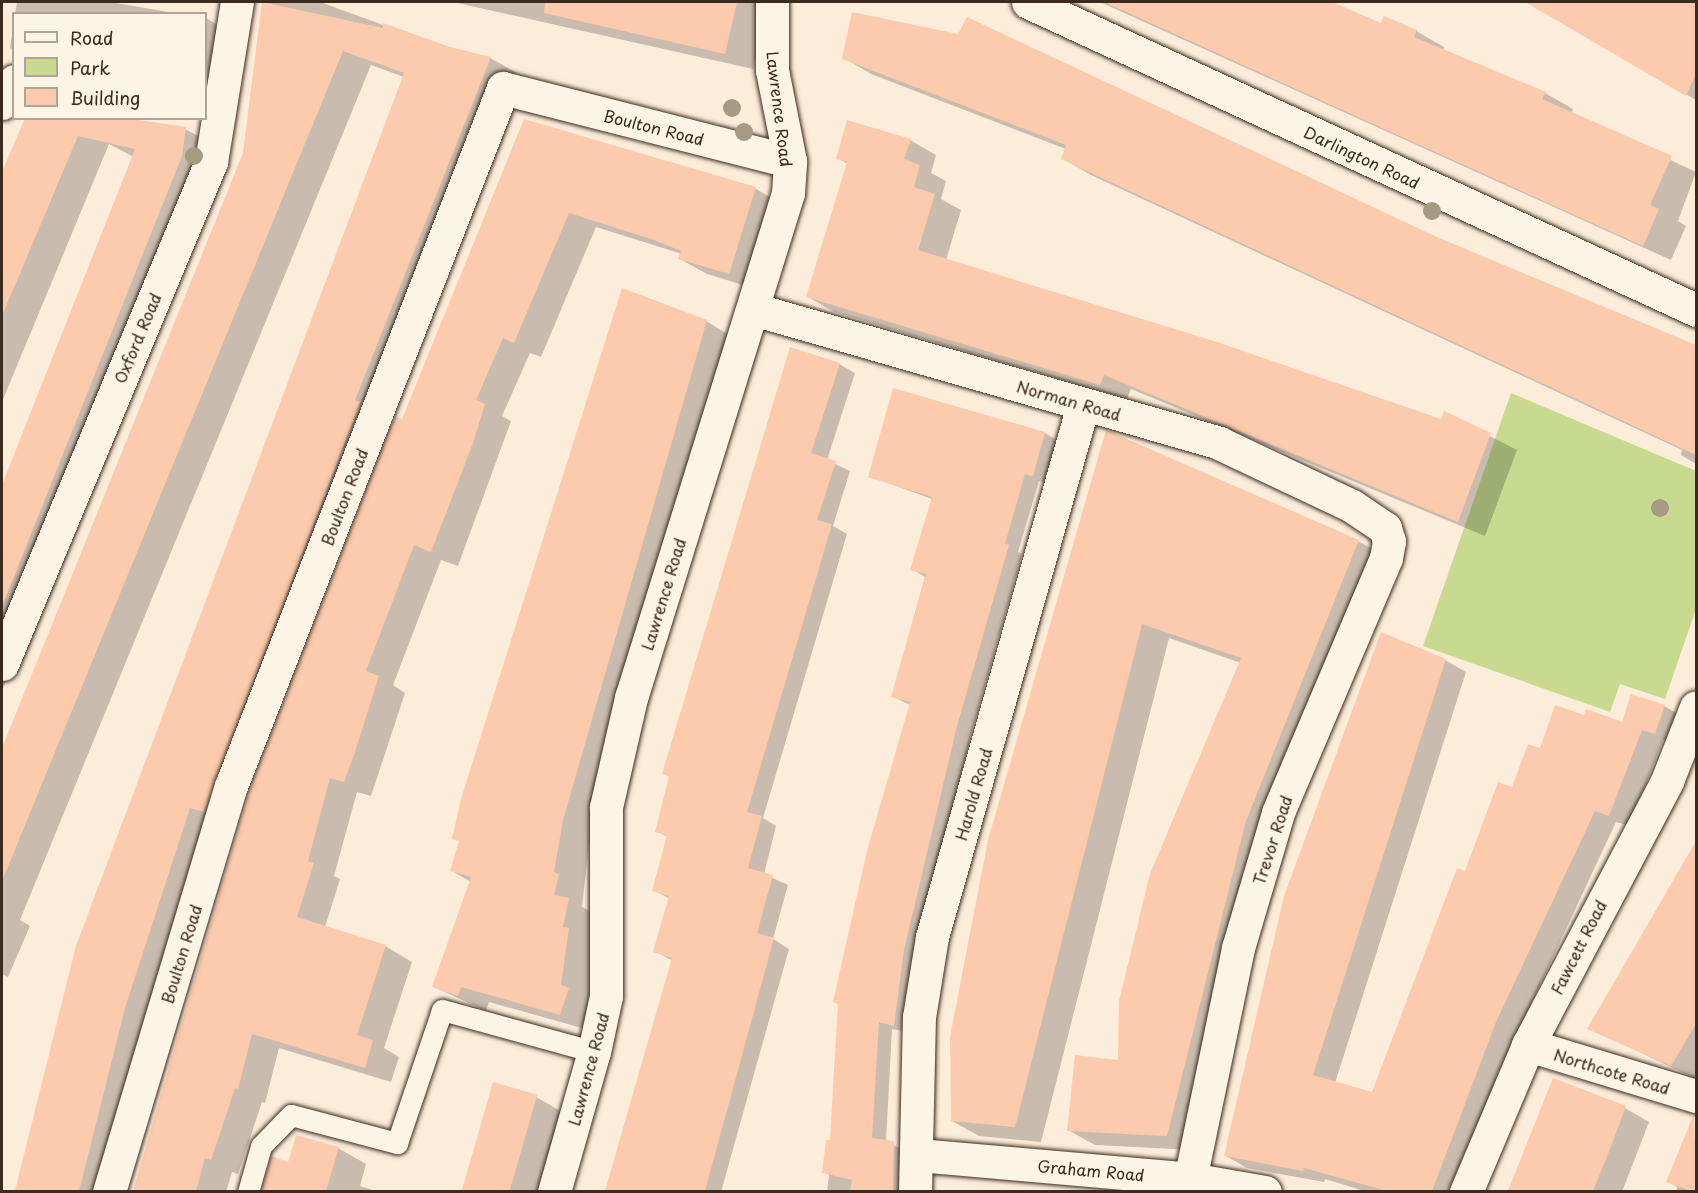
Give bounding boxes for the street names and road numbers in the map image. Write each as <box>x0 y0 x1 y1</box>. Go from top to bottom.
street label: Lawrence Road <box>763 50 797 168</box>
street label: Boulton Road <box>602 105 706 149</box>
street label: Darlington Road <box>1301 122 1423 192</box>
street label: Oxford Road <box>109 290 165 386</box>
street label: Norman Road <box>1015 376 1123 424</box>
street label: Boulton Road <box>317 446 371 548</box>
street label: Lawrence Road <box>637 535 689 653</box>
street label: Harold Road <box>951 745 995 843</box>
street label: Trevor Road <box>1248 793 1296 887</box>
street label: Fawcett Road <box>1546 897 1610 997</box>
street label: Boulton Road <box>157 902 205 1006</box>
street label: Lawrence Road <box>564 1010 612 1128</box>
street label: Northcote Road <box>1552 1044 1672 1098</box>
street label: Graham Road <box>1037 1156 1145 1184</box>

